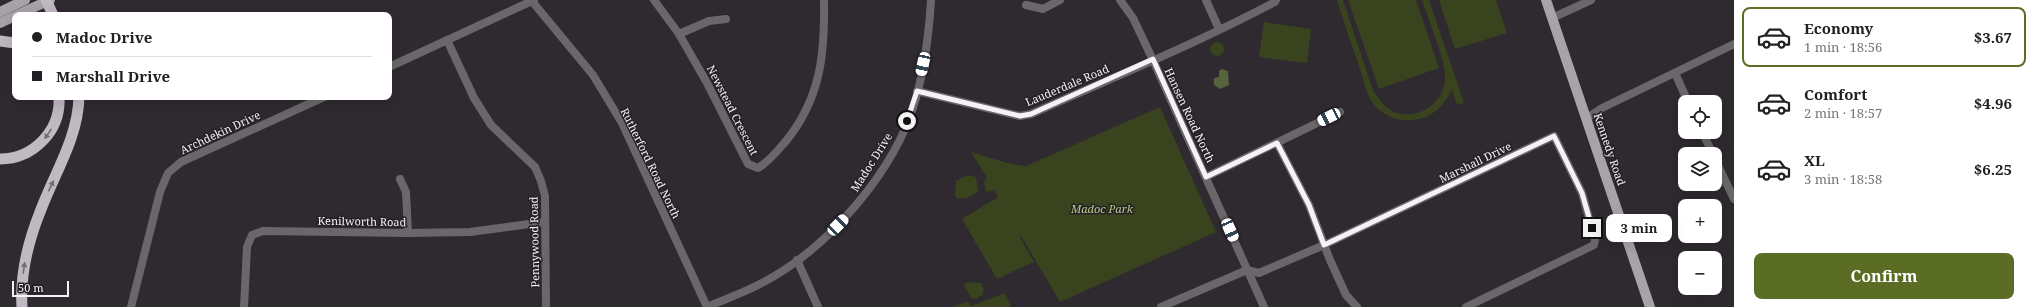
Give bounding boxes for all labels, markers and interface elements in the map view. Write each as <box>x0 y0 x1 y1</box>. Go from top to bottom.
text: Economy <box>1804 18 1873 38</box>
icon: car <box>1756 19 1792 55</box>
text: Madoc Drive <box>56 27 152 47</box>
text: $3.67 <box>1974 27 2012 47</box>
text: 1 min · 18:56 <box>1804 38 1882 56</box>
car <box>915 51 931 77</box>
street label: Lauderdale Road <box>1023 61 1111 109</box>
street label: Newstead Crescent <box>704 62 762 158</box>
street label: Hansen Road North <box>1161 65 1219 165</box>
text: Marshall Drive <box>56 66 170 86</box>
text: Comfort <box>1804 84 1867 104</box>
icon: car <box>1756 85 1792 121</box>
text: $4.96 <box>1974 93 2012 113</box>
map controls <box>1678 95 1722 295</box>
button: locate <box>1678 95 1722 139</box>
text: 2 min · 18:57 <box>1804 104 1882 122</box>
street label: Rutherford Road North <box>618 105 684 221</box>
car <box>1316 106 1342 128</box>
street label: Archdekin Drive <box>177 107 263 157</box>
street label: Kennedy Road <box>1591 111 1630 187</box>
route start <box>898 112 916 130</box>
one-way arrow <box>44 128 52 139</box>
street label: Madoc Drive <box>847 130 895 194</box>
street label: Marshall Drive <box>1436 138 1514 186</box>
button: layers <box>1678 147 1722 191</box>
text: XL <box>1804 150 1825 170</box>
icon: car <box>1756 151 1792 187</box>
text: $6.25 <box>1974 159 2012 179</box>
text: 3 min · 18:58 <box>1804 170 1882 188</box>
one-way arrow <box>48 181 54 192</box>
street label: Pennywood Road <box>526 196 542 288</box>
button: + <box>1678 199 1722 243</box>
park label: Madoc Park <box>1070 201 1134 216</box>
car <box>825 212 851 238</box>
street label: Kenilworth Road <box>318 213 407 229</box>
callout: 3 min <box>1606 214 1672 242</box>
car <box>1220 217 1240 243</box>
route end <box>1583 219 1601 237</box>
text: 3 min <box>1621 219 1657 237</box>
button: − <box>1678 251 1722 295</box>
button: Confirm <box>1754 253 2014 299</box>
one-way arrow <box>21 262 27 274</box>
scale bar <box>12 279 69 298</box>
text: 50 m <box>18 280 44 295</box>

